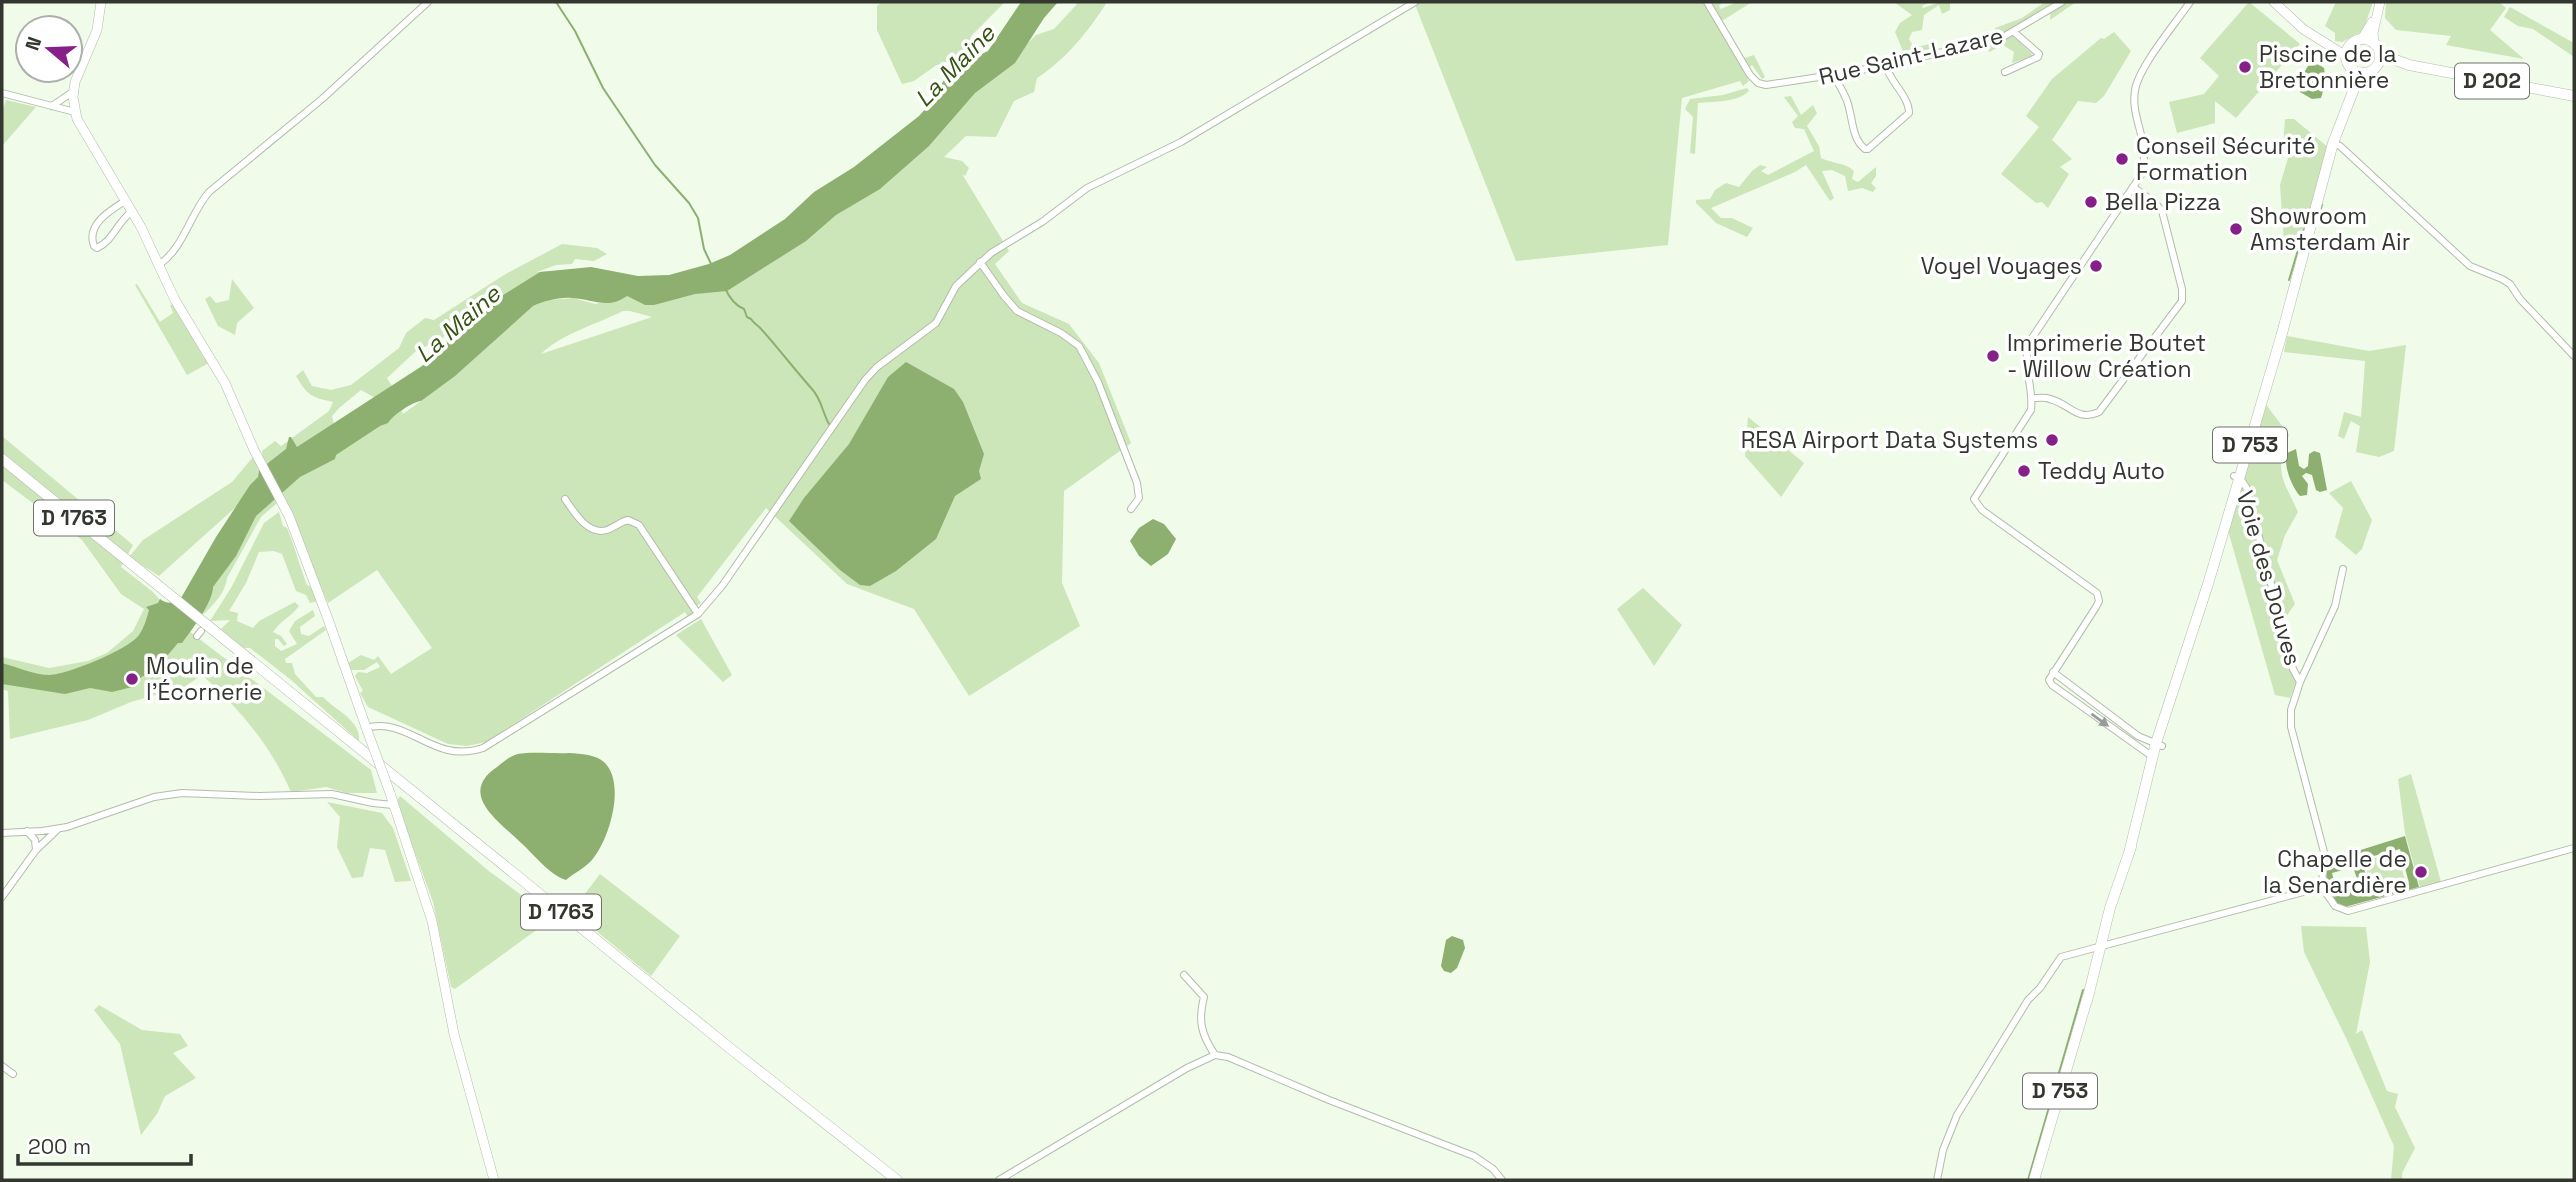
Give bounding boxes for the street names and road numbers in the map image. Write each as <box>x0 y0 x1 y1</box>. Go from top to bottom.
street label: Rue Saint-Lazare <box>1816 20 2006 92</box>
road number: D 202 <box>2455 64 2529 98</box>
road number: D 753 <box>2213 428 2287 462</box>
street label: Voie des Douves <box>2230 487 2308 669</box>
road number: D 1763 <box>34 500 114 536</box>
road number: D 1763 <box>521 894 601 930</box>
road number: D 753 <box>2023 1074 2097 1108</box>

